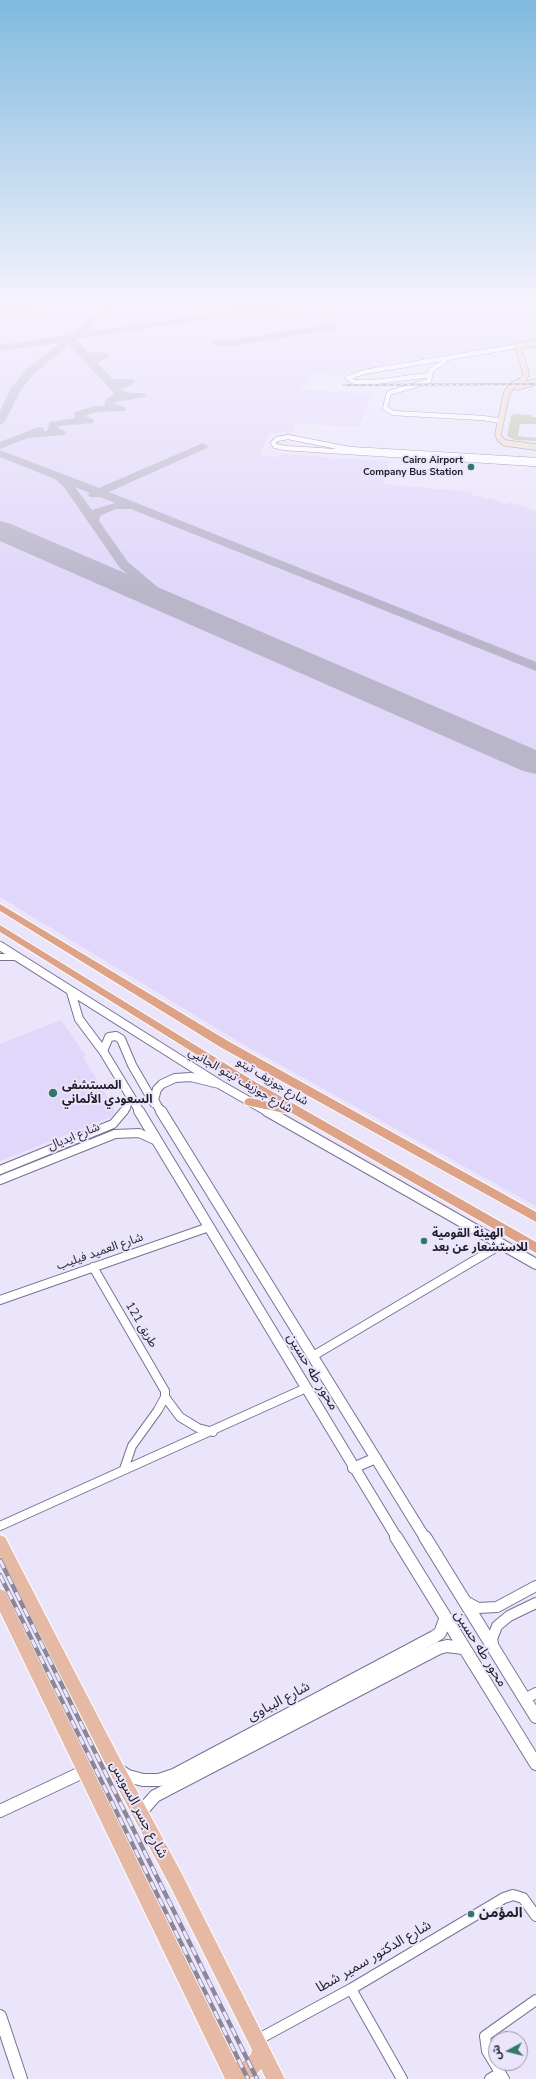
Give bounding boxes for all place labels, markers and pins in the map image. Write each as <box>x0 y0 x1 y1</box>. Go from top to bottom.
place label: Cairo Airport Company Bus Station <box>363 455 463 478</box>
marker: Cairo Airport Company Bus Station <box>466 462 476 472</box>
place label: المستشفى السعودي الألماني <box>62 1079 152 1107</box>
marker: المستشفى السعودي الألماني <box>47 1087 59 1099</box>
place label: الهيئة القومية للاستشعار عن بعد <box>432 1227 528 1255</box>
marker: الهيئة القومية للاستشعار عن بعد <box>419 1236 429 1246</box>
place label: المؤمن <box>479 1906 522 1922</box>
marker: المؤمن <box>466 1909 476 1919</box>

